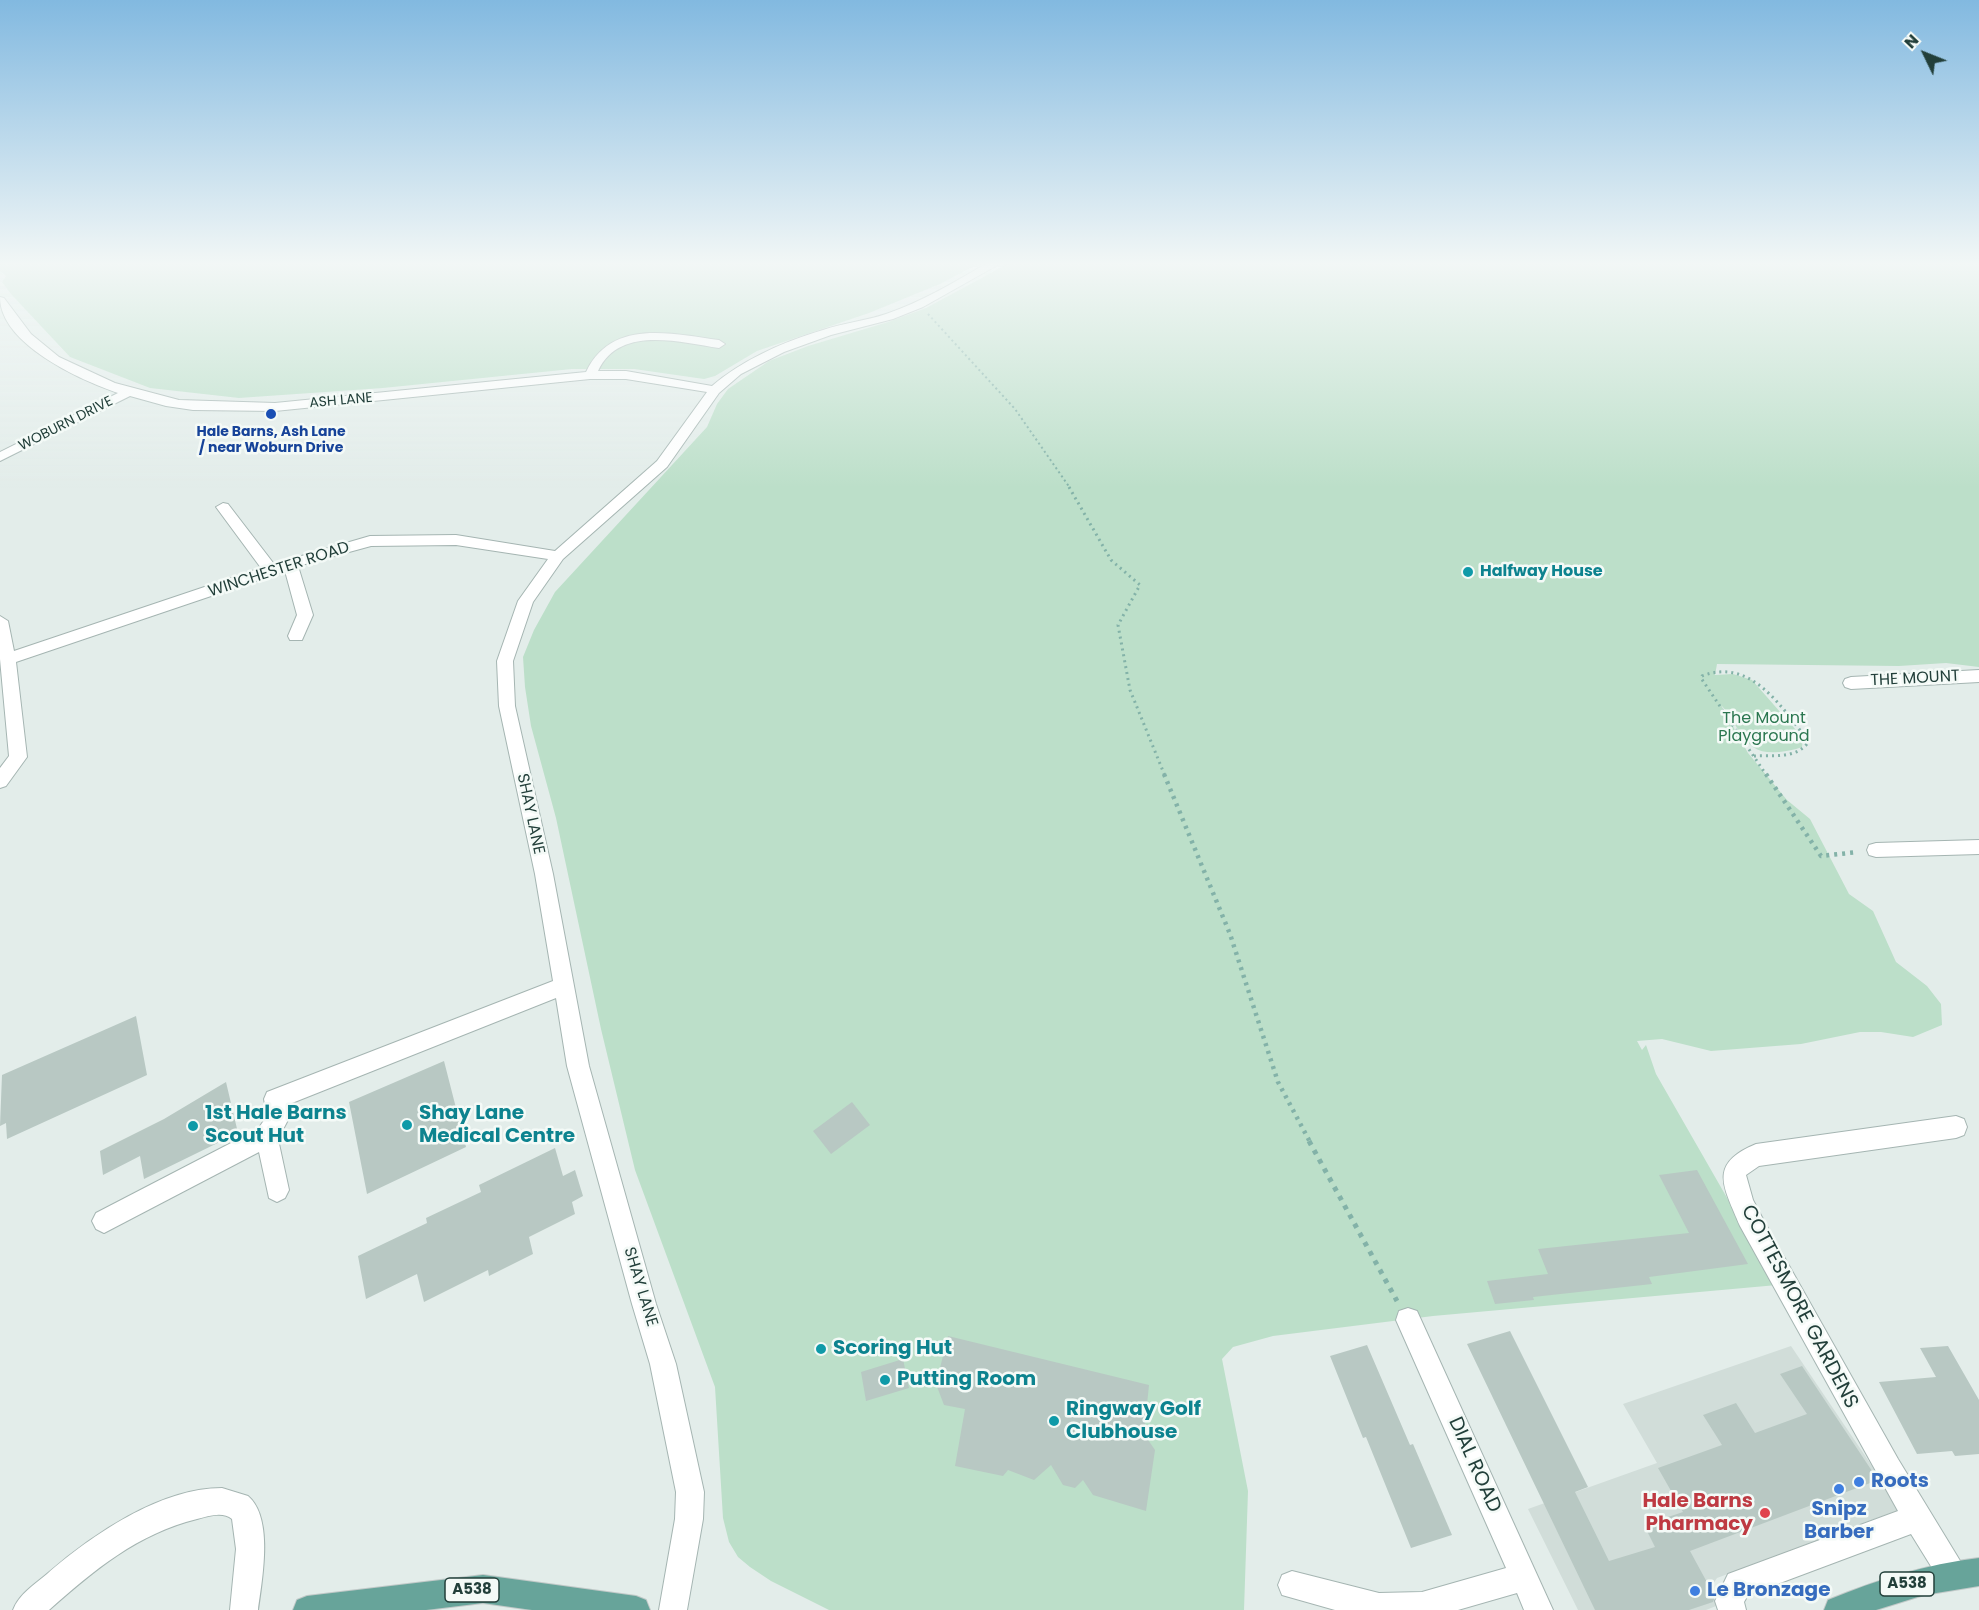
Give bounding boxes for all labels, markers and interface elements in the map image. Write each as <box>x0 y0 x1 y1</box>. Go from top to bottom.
north arrow <box>1895 24 1955 84</box>
text: N <box>1899 29 1924 54</box>
street label: ASH LANE <box>309 390 373 412</box>
street label: WOBURN DRIVE <box>16 393 116 455</box>
marker: Hale Barns, Ash Lane / near Woburn Drive <box>264 407 278 421</box>
place label: Hale Barns, Ash Lane / near Woburn Drive <box>196 424 346 456</box>
street label: WINCHESTER ROAD <box>206 538 352 602</box>
place label: Halfway House <box>1480 562 1603 582</box>
marker: Halfway House <box>1461 565 1475 579</box>
street label: THE MOUNT <box>1870 667 1960 691</box>
park label: The Mount Playground <box>1718 709 1810 747</box>
street label: SHAY LANE <box>512 772 548 856</box>
place label: 1st Hale Barns Scout Hut <box>205 1102 347 1149</box>
place label: Shay Lane Medical Centre <box>419 1102 575 1149</box>
marker: Shay Lane Medical Centre <box>400 1118 414 1132</box>
marker: 1st Hale Barns Scout Hut <box>186 1119 200 1133</box>
street label: COTTESMORE GARDENS <box>1735 1201 1863 1413</box>
street label: SHAY LANE <box>619 1245 661 1329</box>
place label: Scoring Hut <box>833 1337 952 1361</box>
marker: Scoring Hut <box>814 1342 828 1356</box>
place label: Putting Room <box>897 1368 1036 1392</box>
marker: Putting Room <box>878 1373 892 1387</box>
place label: Ringway Golf Clubhouse <box>1066 1398 1201 1445</box>
marker: Ringway Golf Clubhouse <box>1047 1414 1061 1428</box>
street label: DIAL ROAD <box>1442 1414 1506 1516</box>
place label: Roots <box>1871 1470 1929 1494</box>
marker: Roots <box>1852 1475 1866 1489</box>
marker: Snipz Barber <box>1832 1482 1846 1496</box>
place label: Hale Barns Pharmacy <box>1642 1490 1753 1537</box>
place label: Snipz Barber <box>1804 1498 1874 1545</box>
marker: Hale Barns Pharmacy <box>1758 1506 1772 1520</box>
road number: A538 <box>1880 1572 1934 1596</box>
road number: A538 <box>445 1578 499 1602</box>
place label: Le Bronzage <box>1707 1579 1830 1603</box>
marker: Le Bronzage <box>1688 1584 1702 1598</box>

